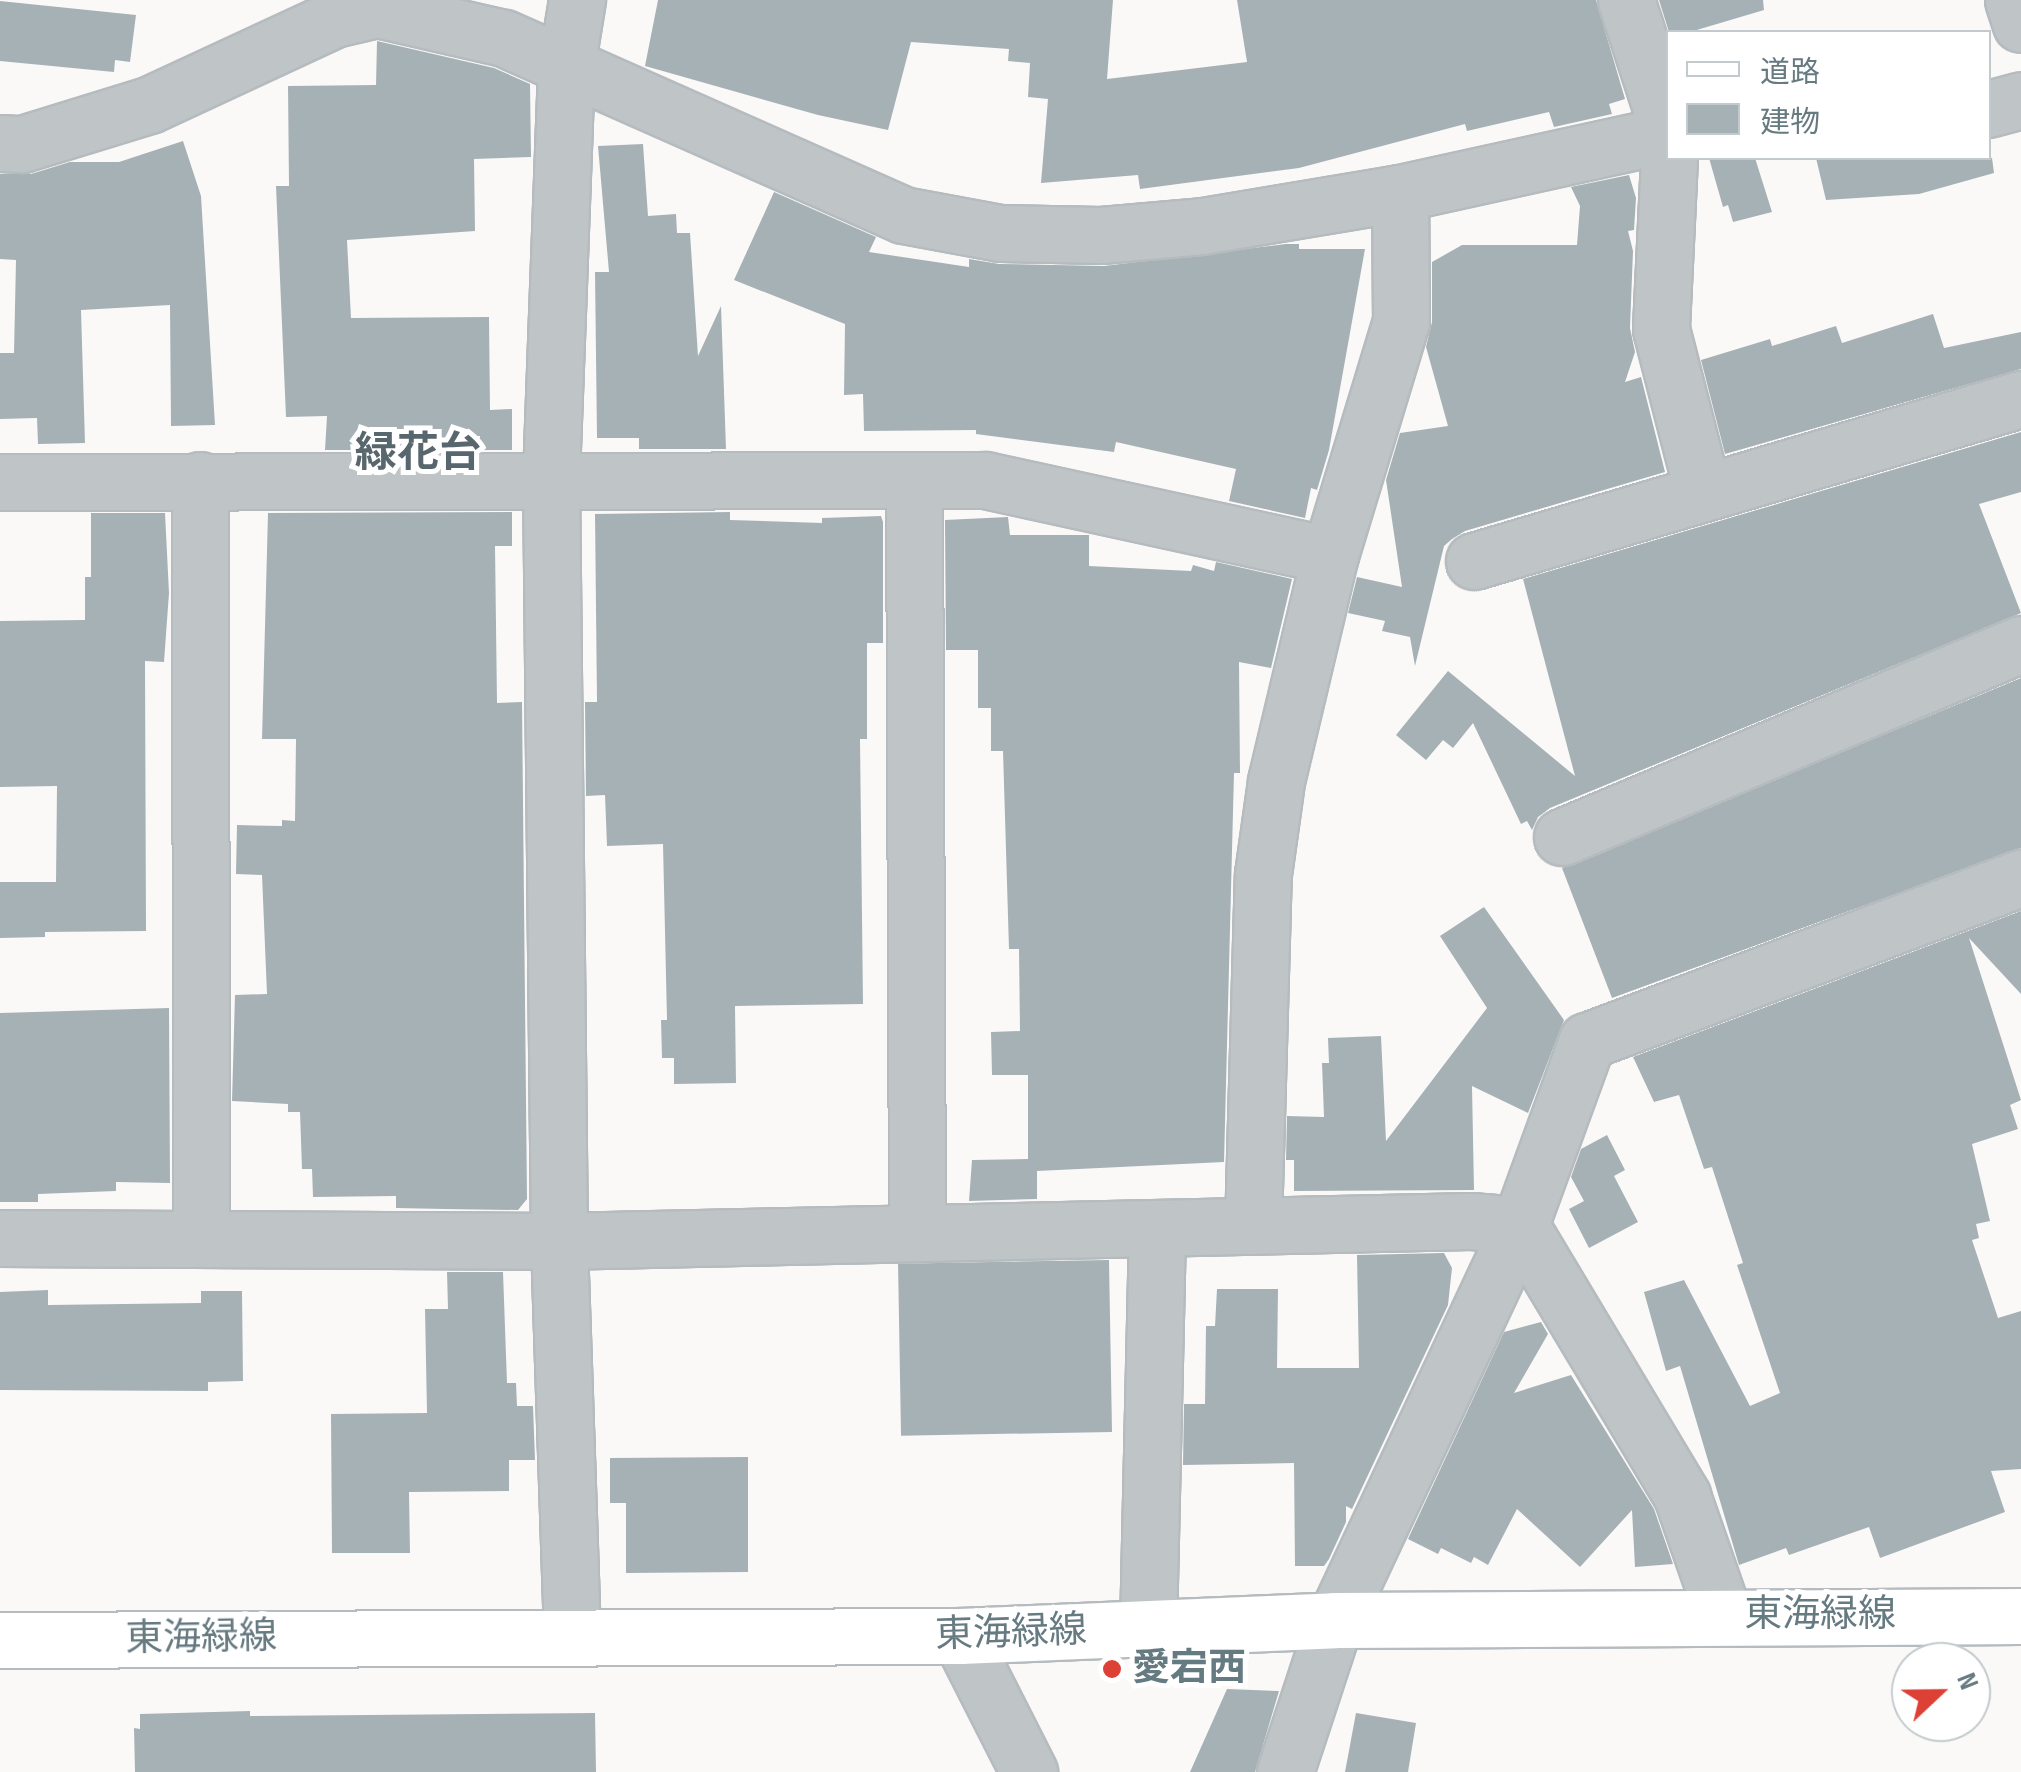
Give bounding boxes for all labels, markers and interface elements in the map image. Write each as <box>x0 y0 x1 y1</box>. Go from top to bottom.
legend <box>1666 30 1991 160</box>
text: 道路 <box>1760 55 1820 91</box>
text: 建物 <box>1760 105 1820 141</box>
district label: 緑花台 <box>355 429 481 479</box>
street label: 東海緑線 <box>1744 1592 1896 1638</box>
street label: 東海緑線 <box>934 1608 1088 1658</box>
street label: 東海緑線 <box>125 1614 277 1662</box>
north arrow <box>1891 1642 1991 1742</box>
place label: 愛宕西 <box>1132 1646 1246 1692</box>
marker: 愛宕西 <box>1101 1658 1123 1680</box>
text: N <box>1949 1668 1986 1694</box>

